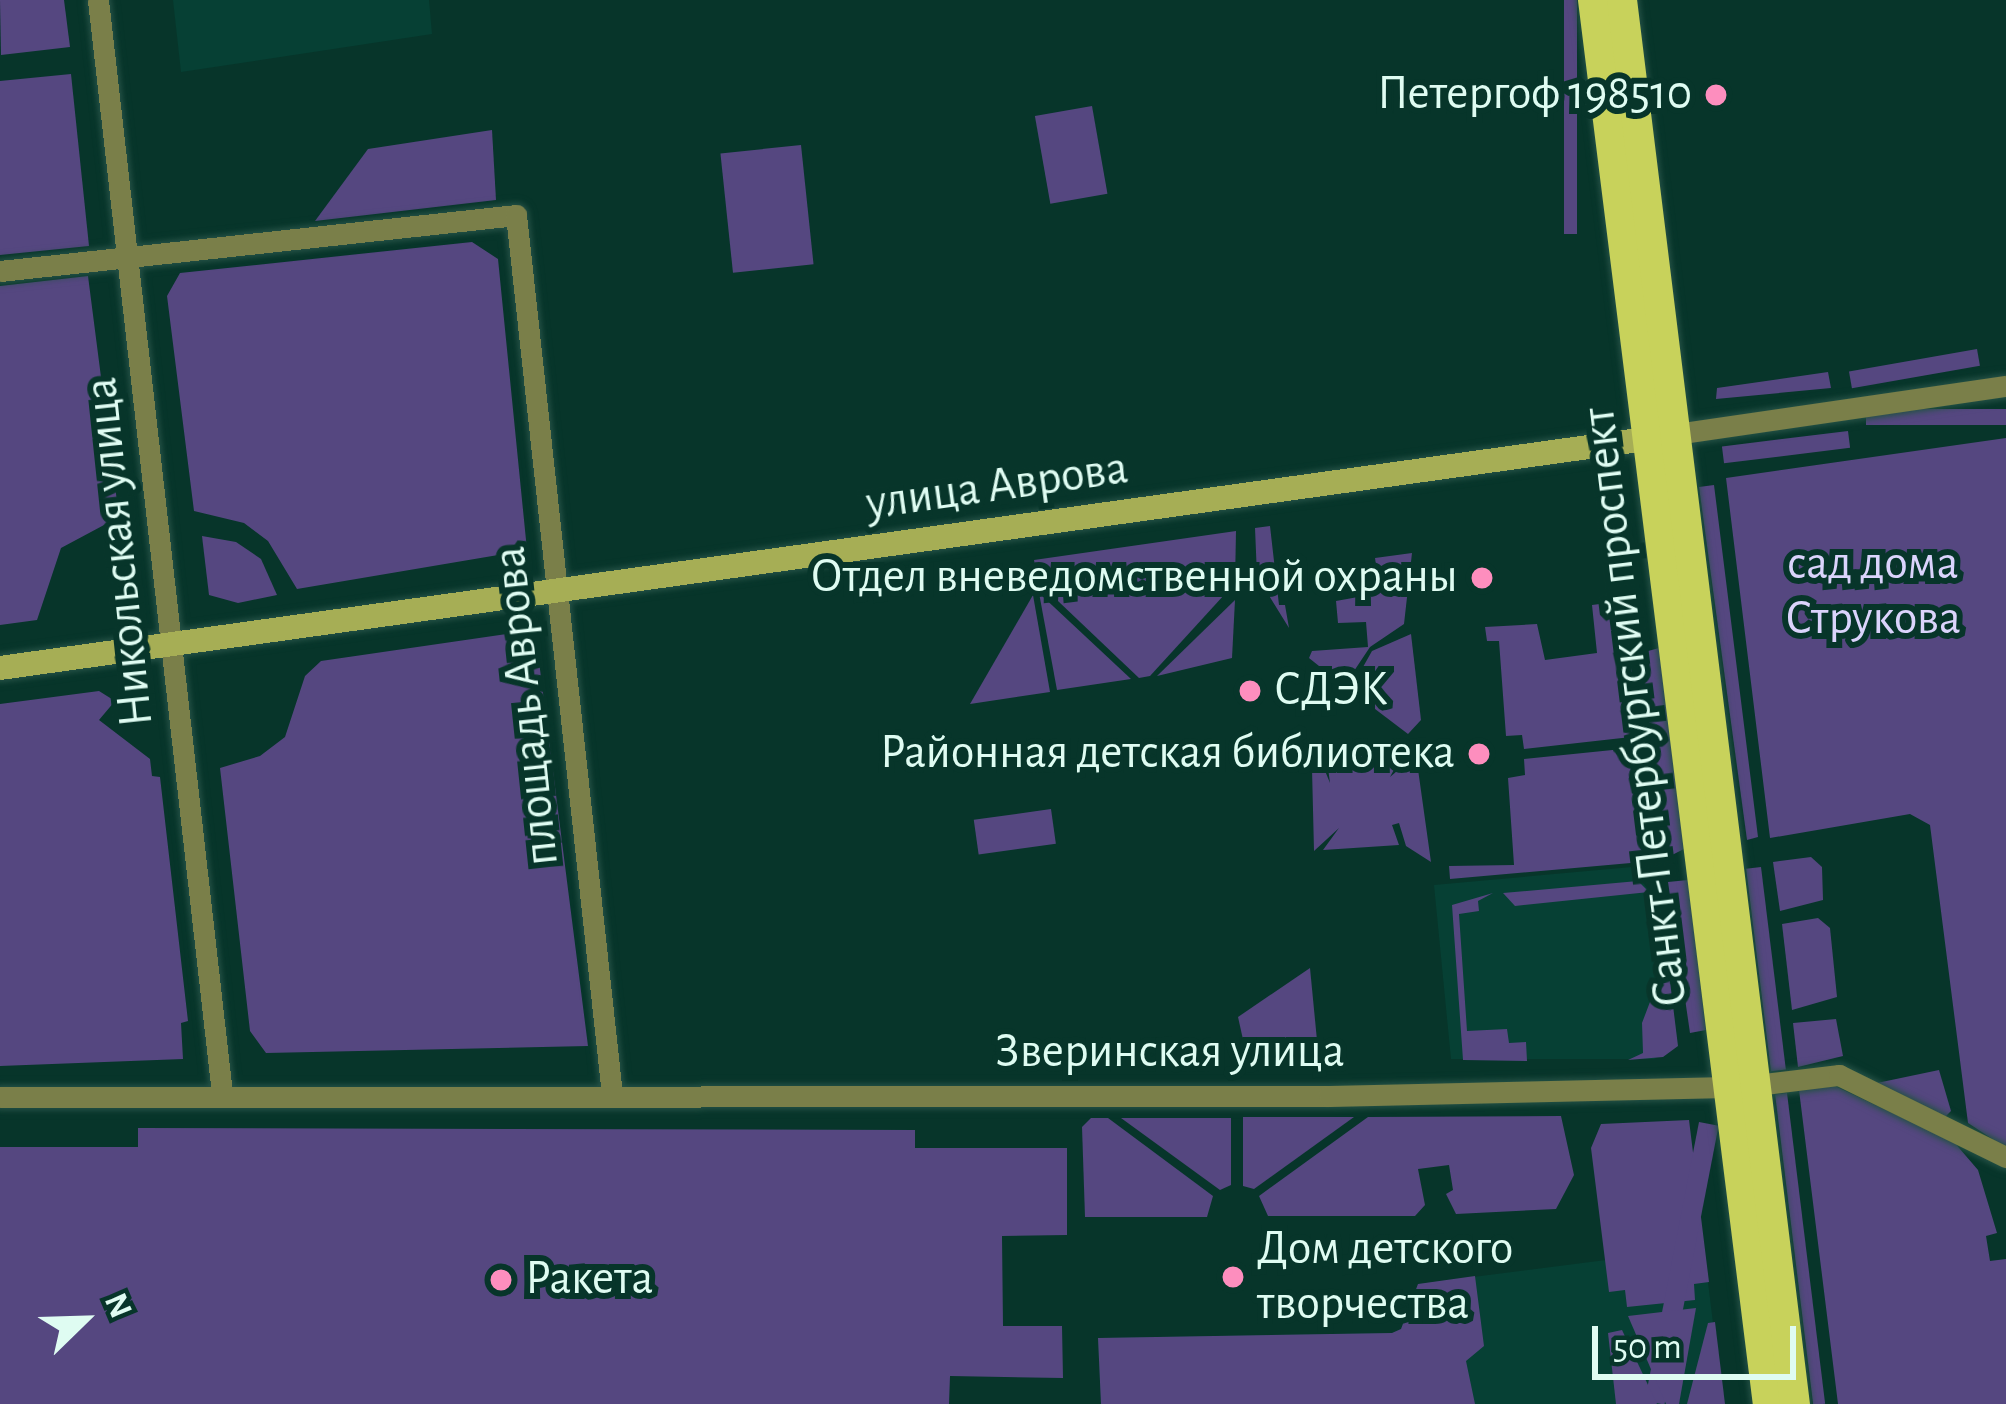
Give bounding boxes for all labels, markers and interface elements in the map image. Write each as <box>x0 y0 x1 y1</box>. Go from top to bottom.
place label: Петергоф 198510 <box>1377 66 1692 124</box>
marker: Петергоф 198510 <box>1703 82 1729 108</box>
street label: Никольская улица <box>73 374 167 730</box>
street label: Санкт-Петербургский проспект <box>1571 404 1701 1010</box>
street label: улица Аврова <box>862 440 1132 534</box>
park label: сад дома Струкова <box>1785 535 1961 648</box>
street label: площадь Аврова <box>482 543 572 869</box>
place label: Отдел вневедомственной охраны <box>811 549 1458 607</box>
marker: Отдел вневедомственной охраны <box>1469 565 1495 591</box>
place label: СДЭК <box>1274 662 1388 720</box>
marker: СДЭК <box>1237 678 1263 704</box>
place label: Районная детская библиотека <box>880 725 1455 783</box>
marker: Районная детская библиотека <box>1466 741 1492 767</box>
street label: Зверинская улица <box>995 1024 1345 1082</box>
place label: Дом детского творчества <box>1257 1220 1513 1333</box>
place label: Ракета <box>525 1251 653 1309</box>
north arrow <box>24 1260 144 1380</box>
marker: Дом детского творчества <box>1220 1264 1246 1290</box>
marker: Ракета <box>488 1267 514 1293</box>
text: N <box>98 1289 137 1323</box>
scale bar <box>1598 1302 1802 1376</box>
text: 50 m <box>1613 1329 1682 1365</box>

